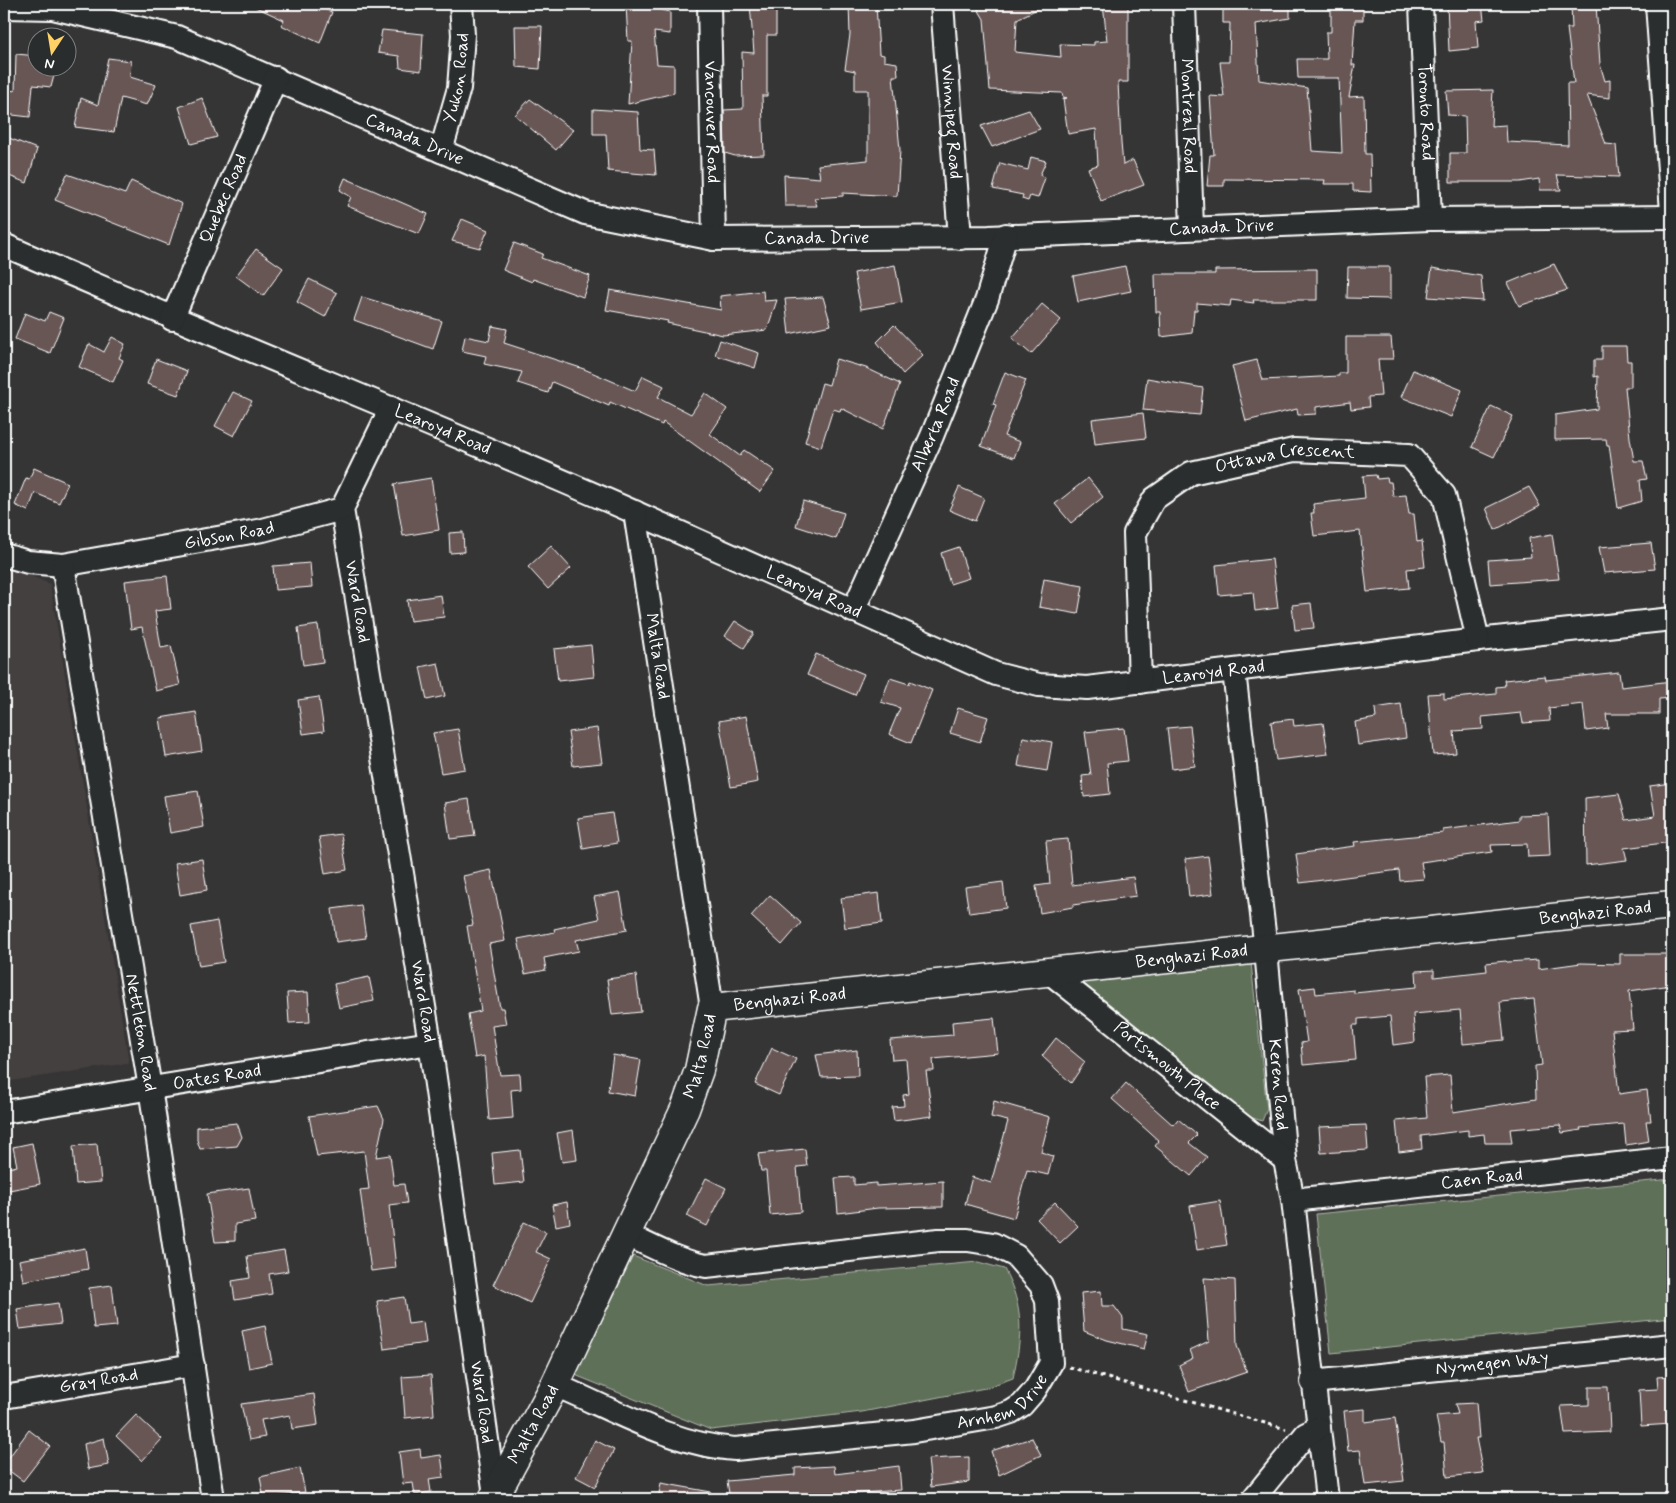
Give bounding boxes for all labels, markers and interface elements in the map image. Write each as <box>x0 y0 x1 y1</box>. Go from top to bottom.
north arrow <box>28 28 78 78</box>
street label: Yukon Road <box>437 32 475 126</box>
text: N <box>43 54 56 74</box>
street label: Montreal Road <box>1174 58 1202 174</box>
street label: Vancouver Road <box>698 60 725 183</box>
street label: Toronto Road <box>1411 63 1440 161</box>
street label: Winnipeg Road <box>935 64 967 180</box>
street label: Canada Drive <box>361 108 468 171</box>
street label: Quebec Road <box>194 150 254 247</box>
street label: Canada Drive <box>1168 213 1275 242</box>
street label: Canada Drive <box>764 226 869 251</box>
street label: Alberta Road <box>905 374 966 476</box>
street label: Learoyd Road <box>391 399 495 461</box>
street label: Ottawa Crescent <box>1213 437 1356 479</box>
street label: Gibson Road <box>182 515 277 556</box>
street label: Ward Road <box>339 559 376 645</box>
street label: Learoyd Road <box>762 560 865 624</box>
street label: Malta Road <box>639 611 676 701</box>
street label: Learoyd Road <box>1161 654 1266 691</box>
street label: Benghazi Road <box>1538 895 1653 931</box>
street label: Benghazi Road <box>1134 939 1249 974</box>
street label: Ward Road <box>405 958 442 1044</box>
street label: Nettleton Road <box>119 972 162 1093</box>
street label: Benghazi Road <box>733 982 847 1018</box>
street label: Malta Road <box>678 1012 722 1102</box>
street label: Portsmouth Place <box>1109 1016 1226 1116</box>
street label: Keren Road <box>1262 1038 1294 1131</box>
street label: Oates Road <box>171 1059 263 1096</box>
street label: Caen Road <box>1440 1163 1524 1196</box>
street label: Nymegen Way <box>1434 1346 1550 1381</box>
street label: Ward Road <box>464 1359 499 1445</box>
street label: Gray Road <box>57 1363 140 1399</box>
street label: Arnhem Drive <box>955 1370 1054 1436</box>
street label: Malta Road <box>502 1380 565 1468</box>

